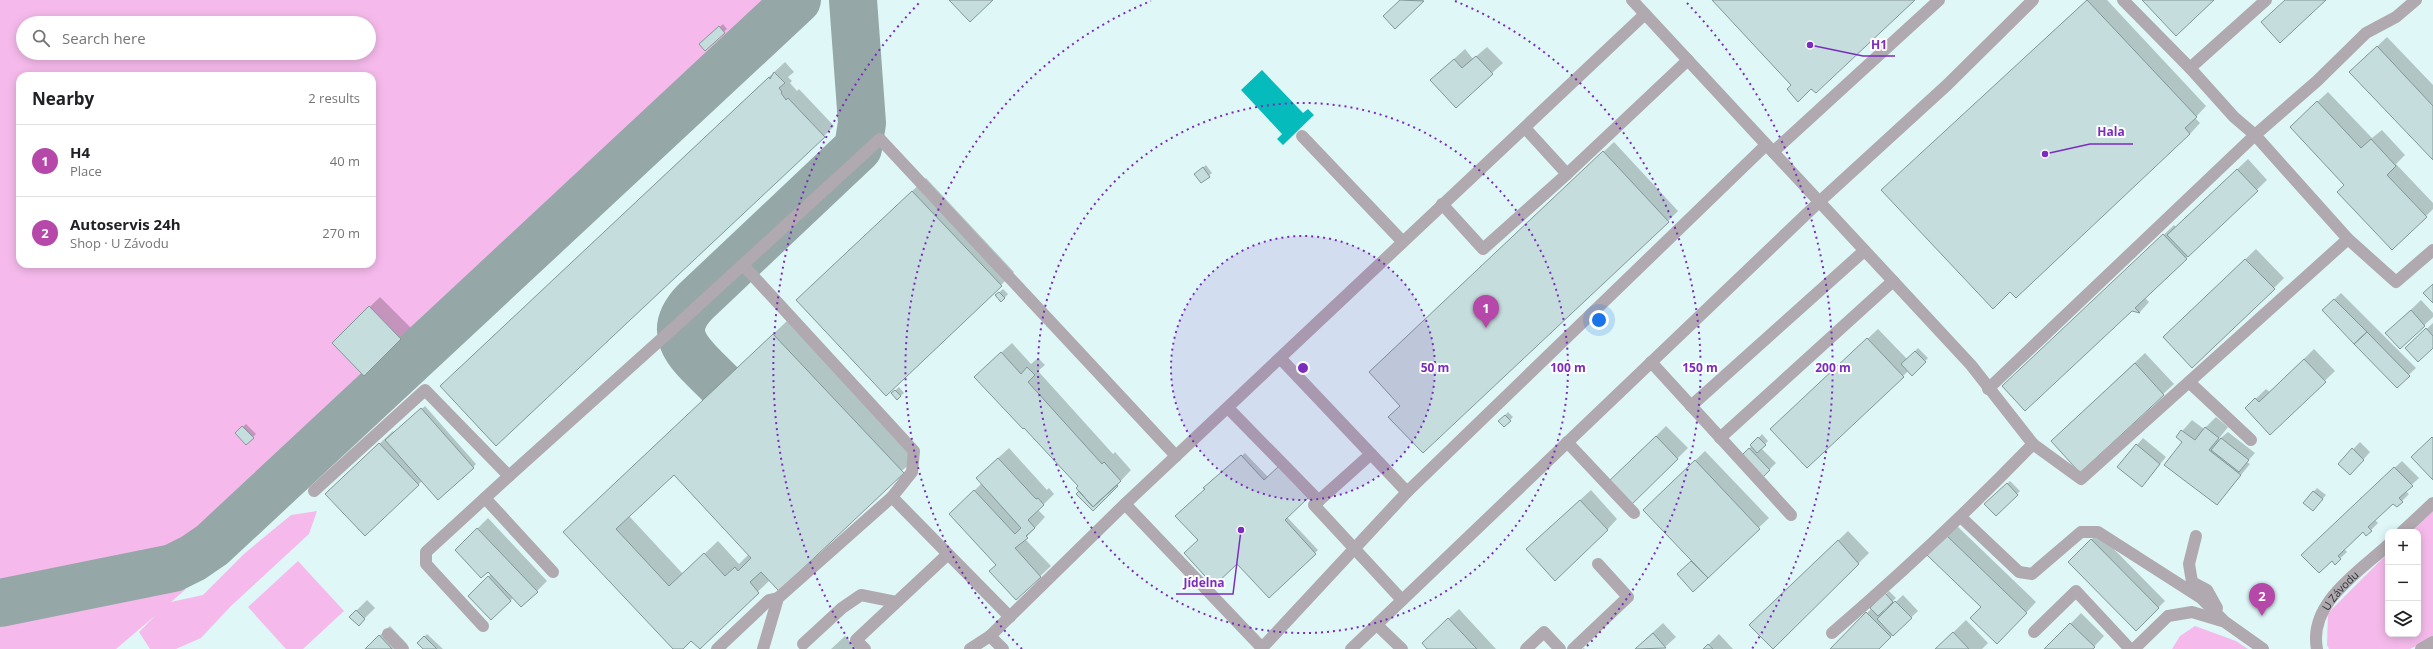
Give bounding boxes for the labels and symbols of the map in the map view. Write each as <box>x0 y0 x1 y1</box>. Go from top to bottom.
callout: H1 <box>1863 32 1895 56</box>
text: H1 <box>1871 36 1887 53</box>
callout: Hala <box>2090 120 2133 144</box>
text: Hala <box>2097 123 2125 140</box>
pin: 1 <box>1473 295 1499 328</box>
your location <box>1589 310 1609 330</box>
text: 50 m <box>1421 359 1449 376</box>
text: 100 m <box>1550 359 1586 376</box>
text: 150 m <box>1682 359 1718 376</box>
text: 200 m <box>1815 359 1851 376</box>
centre of rings <box>1296 361 1310 375</box>
street label: U Závodu <box>2318 567 2361 613</box>
callout: Jídelna <box>1176 570 1233 594</box>
text: Jídelna <box>1182 574 1225 591</box>
pin: 2 <box>2249 583 2275 616</box>

